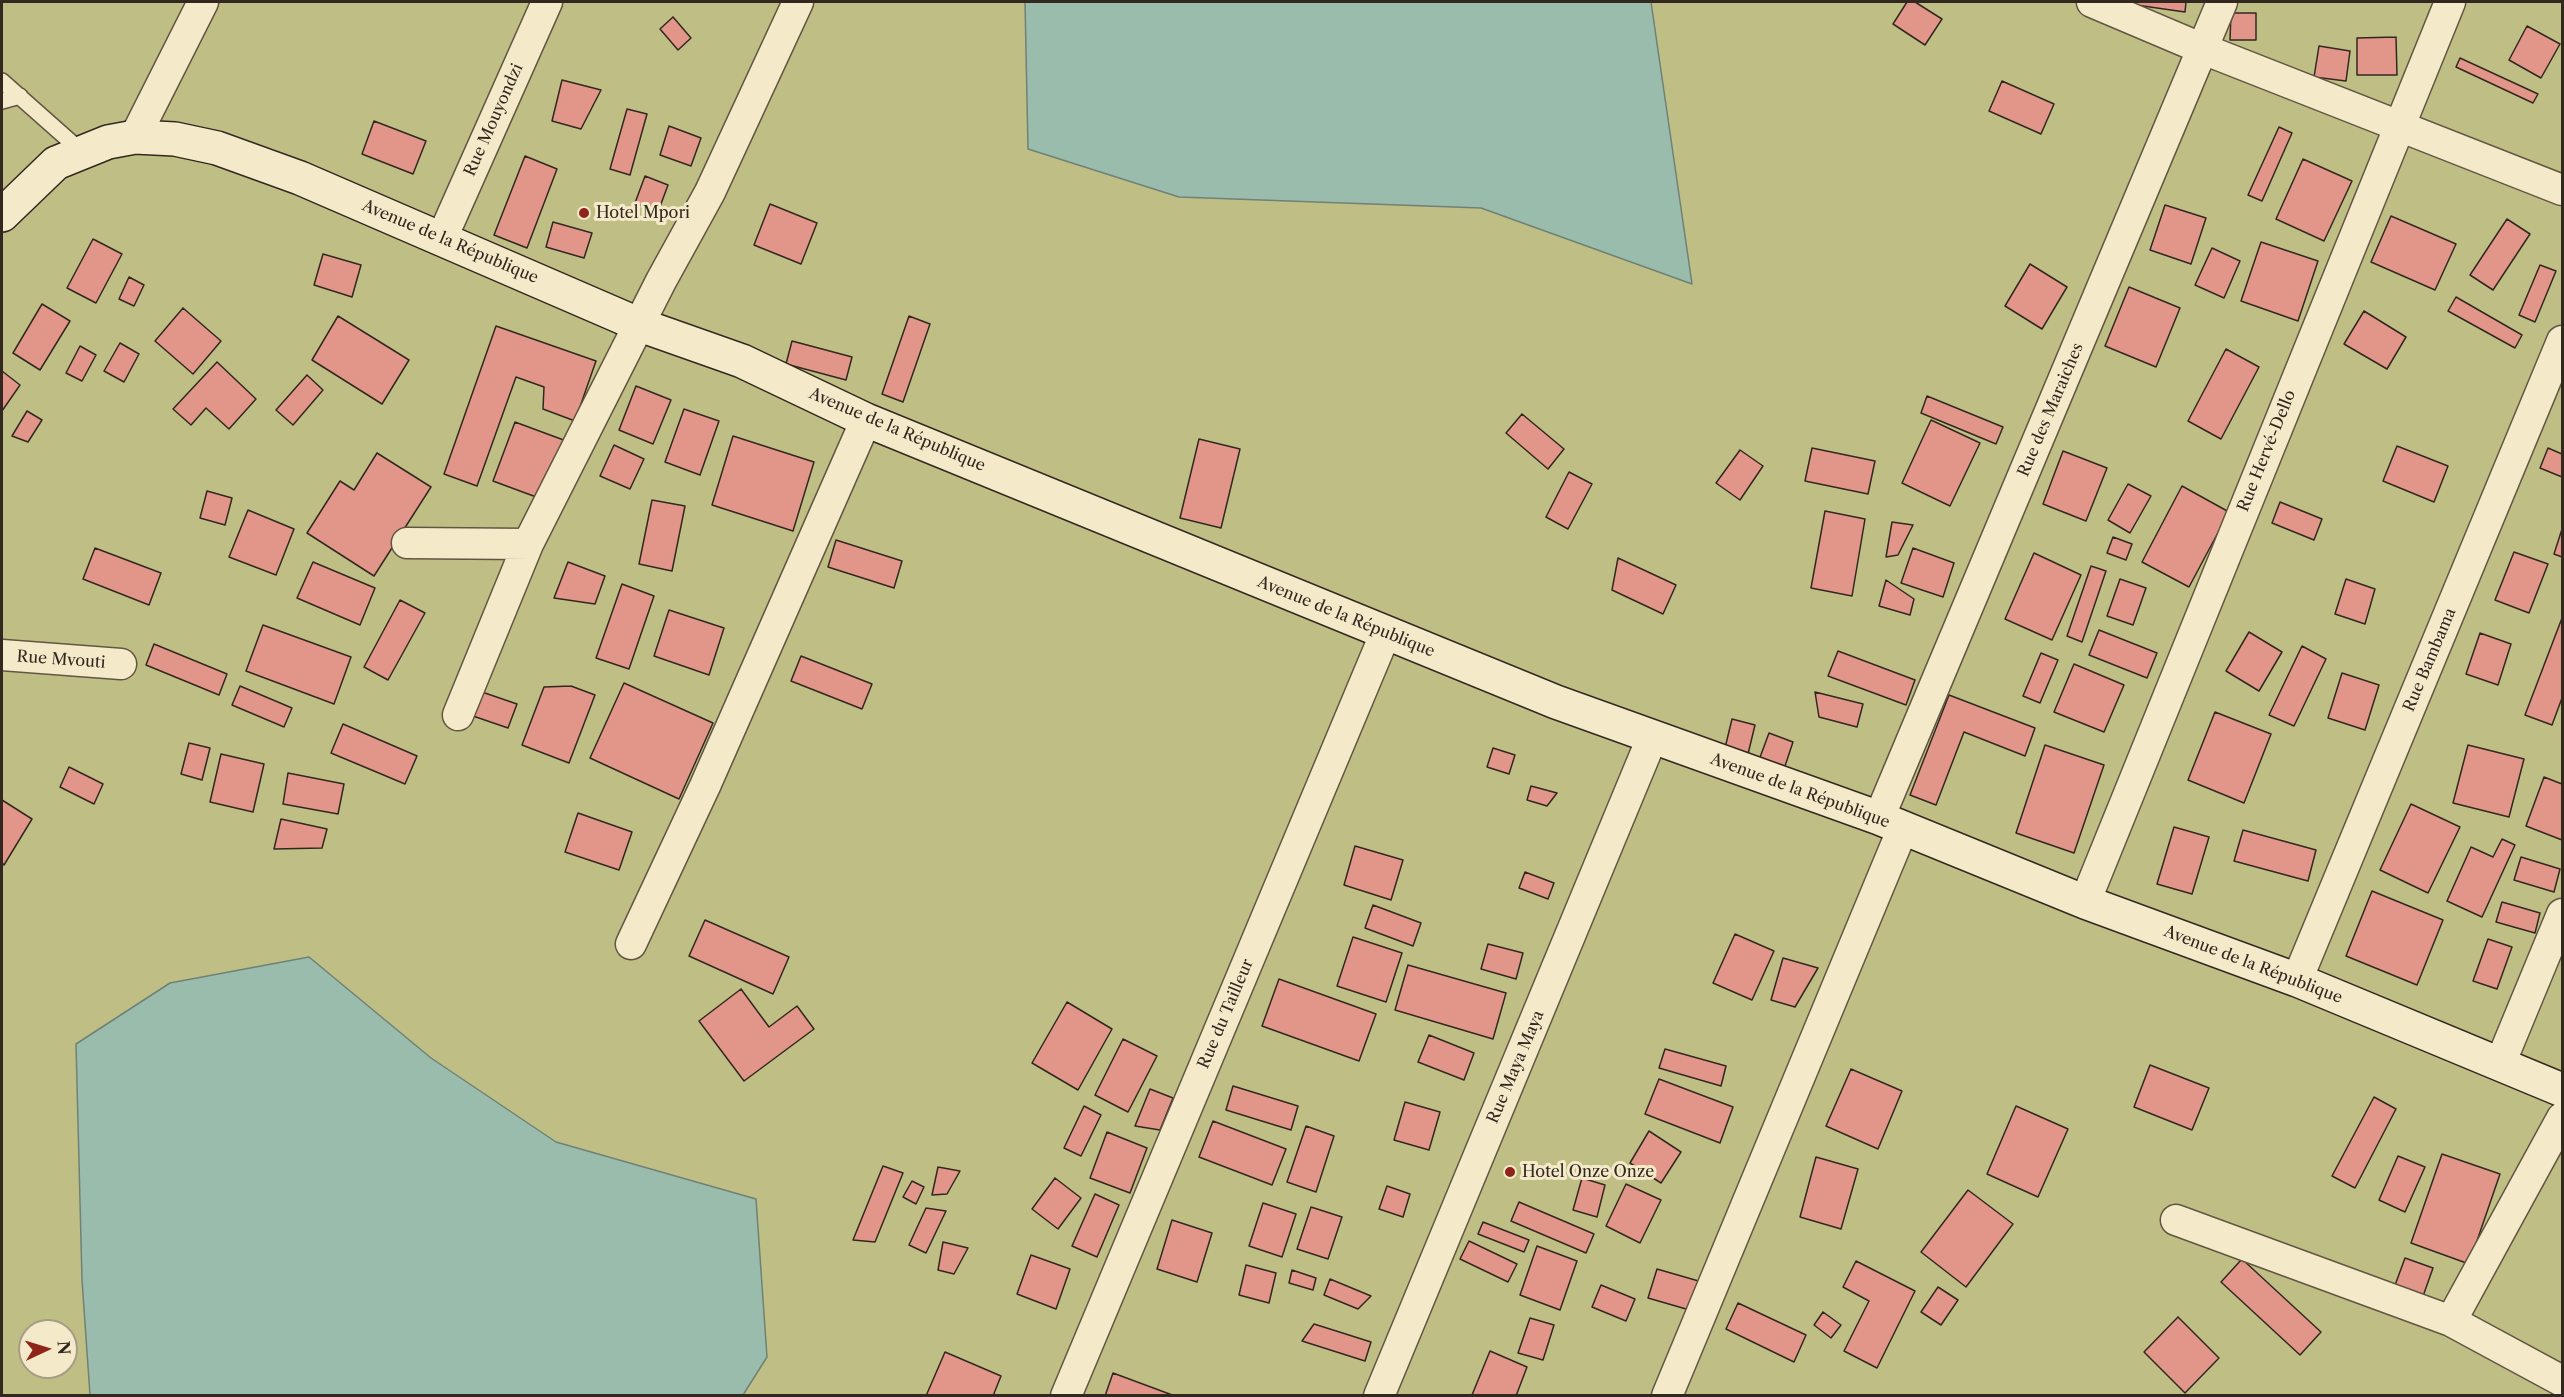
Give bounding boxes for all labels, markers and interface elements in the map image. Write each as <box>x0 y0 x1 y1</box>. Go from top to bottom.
street label: Rue Mouyondzi <box>461 61 527 179</box>
street label: Avenue de la République <box>359 196 541 288</box>
place label: Hotel Mpori <box>596 203 690 223</box>
marker: Hotel Mpori <box>577 206 591 220</box>
street label: Rue des Maraiches <box>2014 340 2088 480</box>
street label: Avenue de la République <box>806 384 988 476</box>
street label: Rue Hervé-Dello <box>2234 387 2300 515</box>
street label: Avenue de la République <box>1254 573 1438 661</box>
street label: Rue Bambama <box>2400 605 2460 715</box>
street label: Rue Mvouti <box>16 647 106 673</box>
street label: Avenue de la République <box>1708 750 1892 832</box>
street label: Avenue de la République <box>2161 922 2345 1008</box>
street label: Rue du Tailleur <box>1194 956 1258 1072</box>
street label: Rue Maya Maya <box>1484 1008 1548 1126</box>
place label: Hotel Onze Onze <box>1522 1162 1654 1182</box>
marker: Hotel Onze Onze <box>1503 1165 1517 1179</box>
north arrow <box>18 1319 78 1379</box>
text: N <box>54 1340 74 1356</box>

